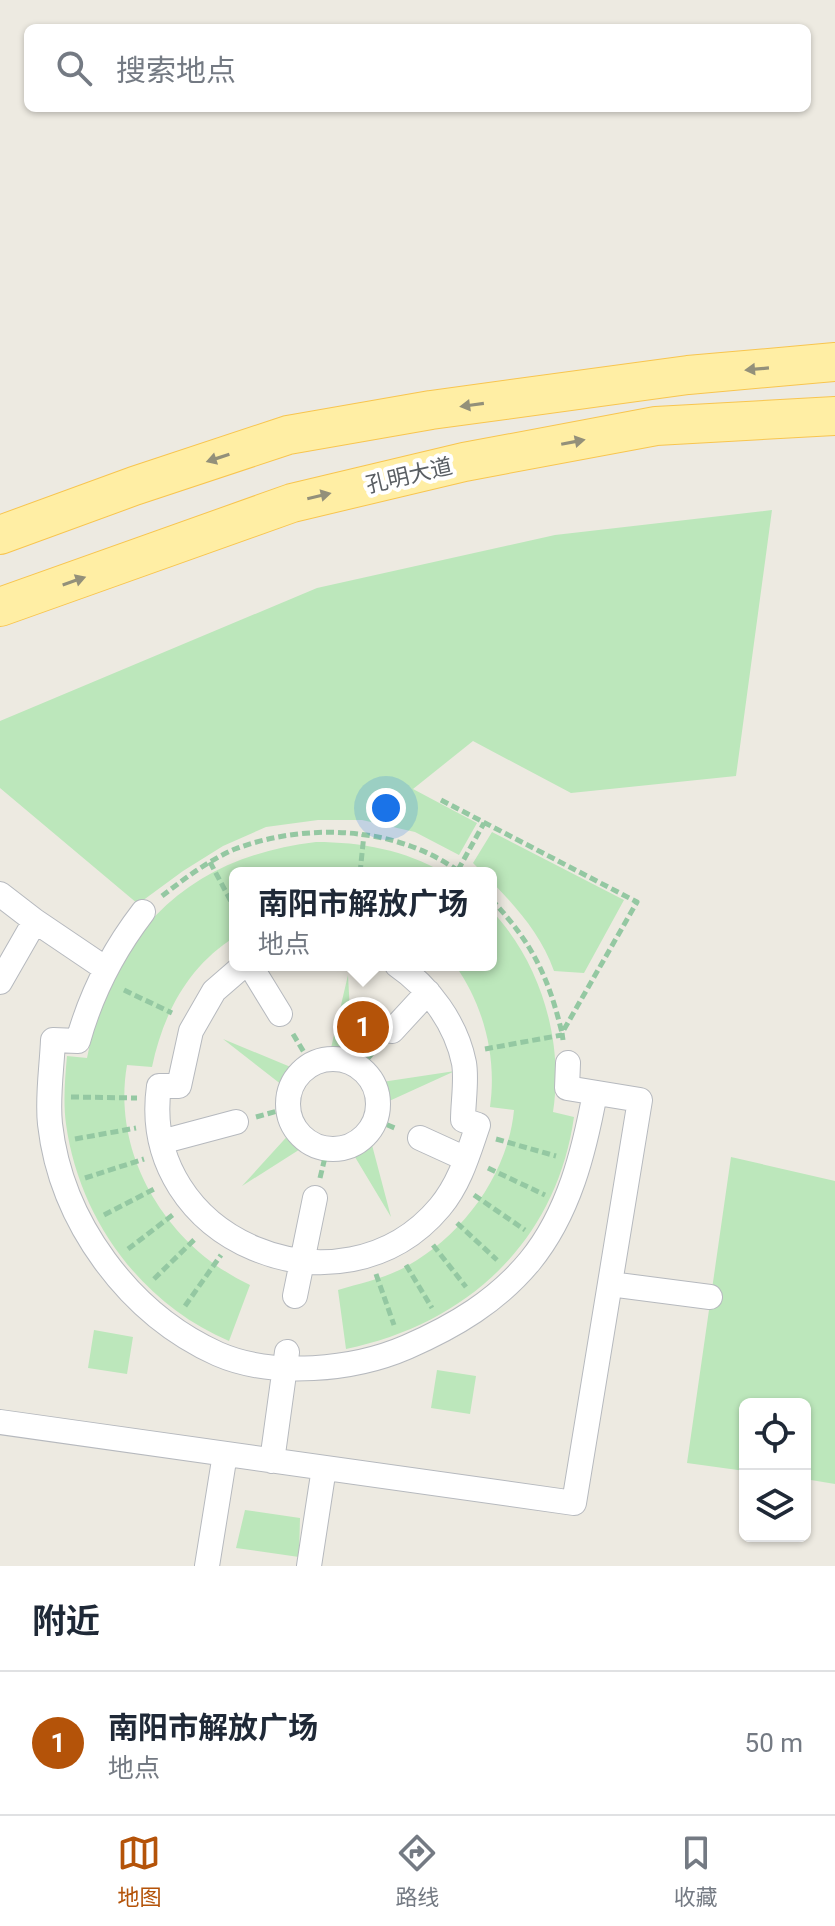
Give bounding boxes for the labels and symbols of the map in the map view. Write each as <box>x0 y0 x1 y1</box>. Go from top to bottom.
one-way arrow <box>744 362 769 375</box>
one-way arrow <box>459 399 484 412</box>
one-way arrow <box>561 435 586 447</box>
one-way arrow <box>205 452 229 464</box>
street label: 孔明大道 <box>363 453 455 498</box>
one-way arrow <box>307 490 332 502</box>
one-way arrow <box>62 575 86 587</box>
your location <box>366 788 406 828</box>
pin: 1 <box>337 997 389 1057</box>

